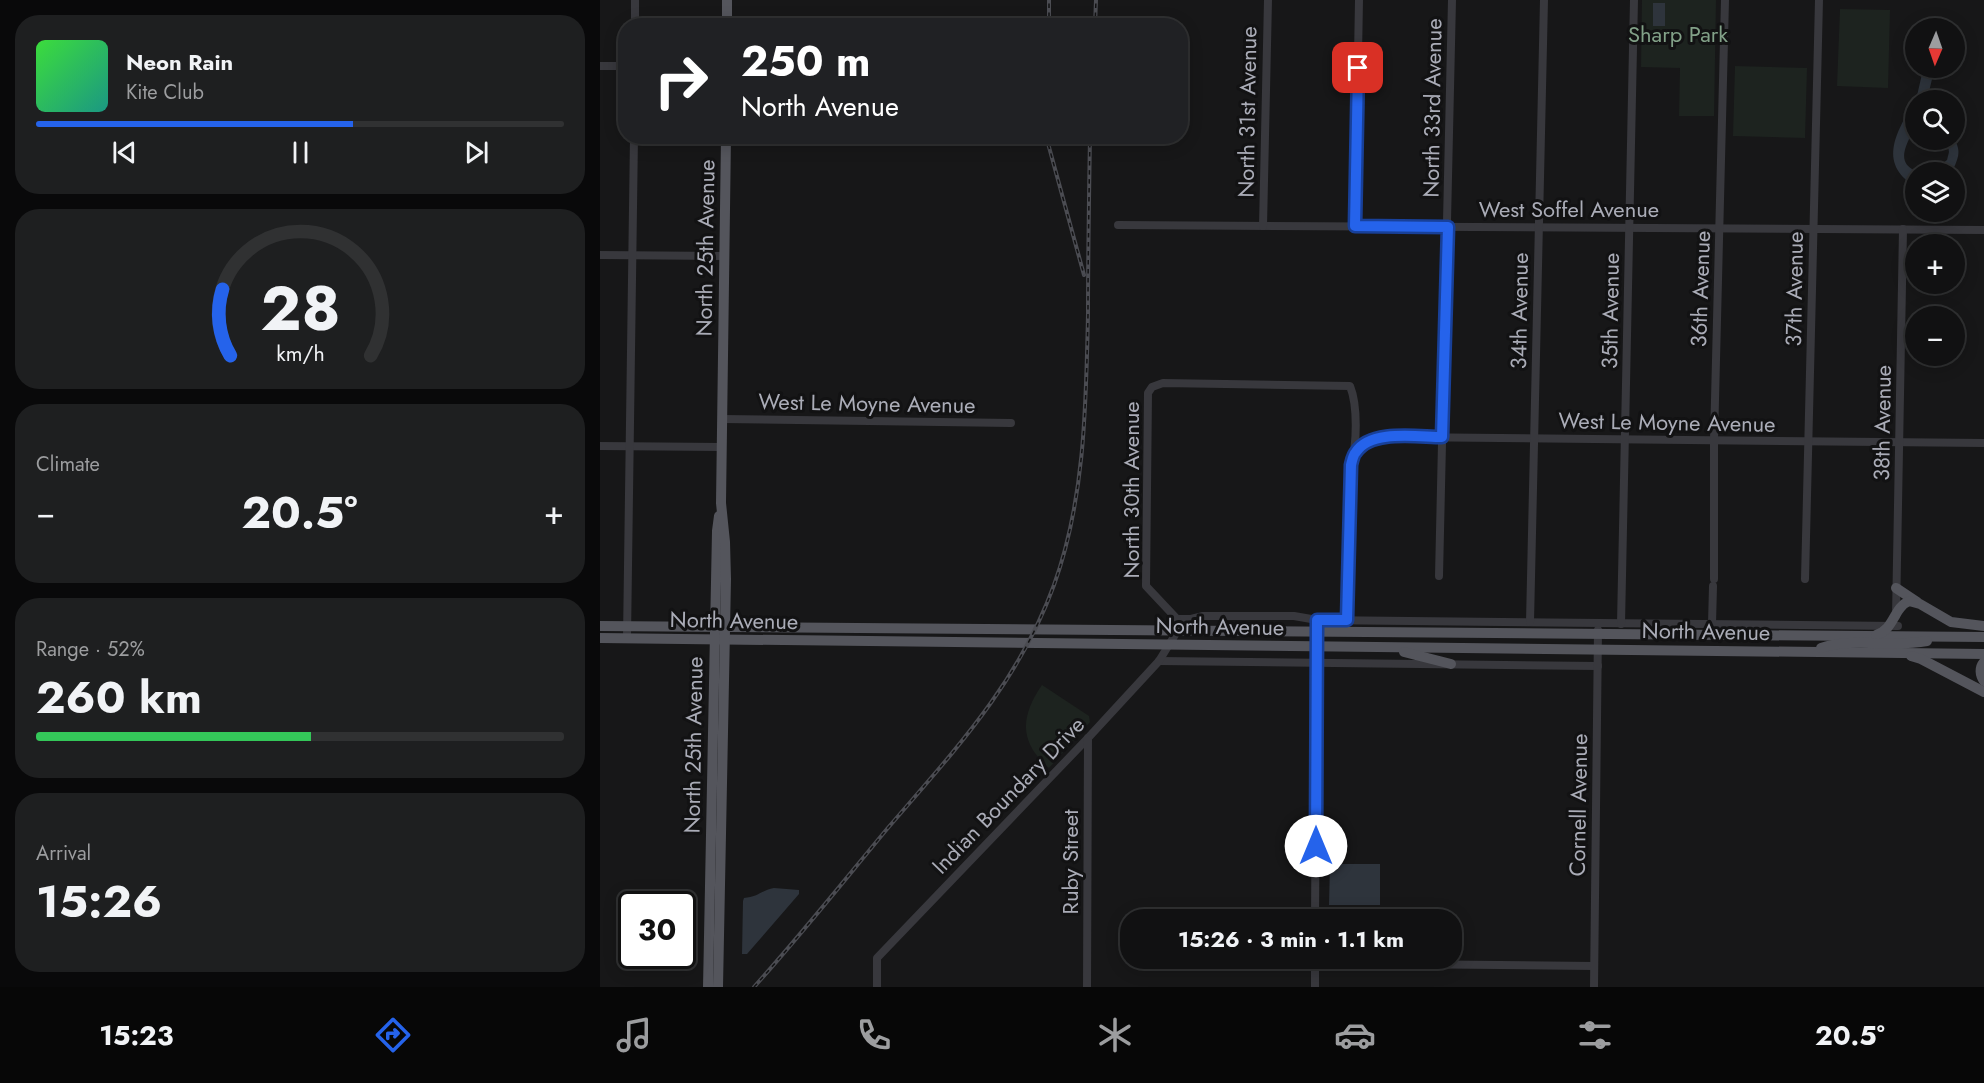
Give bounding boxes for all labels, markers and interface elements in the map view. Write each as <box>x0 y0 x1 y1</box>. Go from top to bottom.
street label: North 33rd Avenue <box>1414 18 1450 198</box>
park label: Sharp Park <box>1628 18 1728 50</box>
north arrow <box>1905 18 1965 78</box>
map controls <box>1905 18 1965 366</box>
street label: North 31st Avenue <box>1230 26 1264 198</box>
text: 250 m <box>741 31 871 92</box>
icon: right <box>642 42 720 120</box>
pin <box>1332 42 1383 93</box>
text: Neon Rain <box>126 46 233 78</box>
icon: arrive <box>1341 51 1374 84</box>
text: Kite Club <box>126 78 204 107</box>
text: North Avenue <box>741 87 899 126</box>
button: search <box>1905 90 1965 150</box>
icon: previous <box>108 136 141 169</box>
icon: pause <box>284 136 317 169</box>
icon: next <box>460 136 493 169</box>
street label: North 25th Avenue <box>687 159 723 337</box>
button: layers <box>1905 162 1965 222</box>
street label: West Soffel Avenue <box>1479 193 1659 225</box>
street label: 36th Avenue <box>1682 230 1718 348</box>
street label: 37th Avenue <box>1777 231 1811 347</box>
button: + <box>1905 234 1965 294</box>
street label: 34th Avenue <box>1502 252 1536 370</box>
street label: 35th Avenue <box>1593 253 1627 369</box>
text: 28 <box>260 263 340 353</box>
button: − <box>1905 306 1965 366</box>
text: km/h <box>276 339 324 370</box>
street label: 38th Avenue <box>1865 365 1899 481</box>
street label: West Le Moyne Avenue <box>758 385 976 421</box>
street label: North 30th Avenue <box>1115 401 1147 579</box>
street label: West Le Moyne Avenue <box>1558 404 1776 440</box>
text: Climate <box>36 450 100 479</box>
text: 20.5° <box>241 480 358 545</box>
text: − <box>36 489 55 536</box>
text: + <box>544 489 564 536</box>
street label: North Avenue <box>669 603 799 637</box>
street label: North Avenue <box>1155 609 1285 643</box>
street label: North Avenue <box>1641 614 1771 648</box>
text: Range · 52% <box>36 635 145 664</box>
street label: North 25th Avenue <box>675 656 711 834</box>
text: 260 km <box>36 665 202 730</box>
street label: Indian Boundary Drive <box>924 709 1092 881</box>
street label: Cornell Avenue <box>1561 733 1595 877</box>
street label: Ruby Street <box>1054 809 1086 914</box>
position arrow <box>1284 814 1348 878</box>
text: Arrival <box>36 839 91 868</box>
text: 15:26 <box>36 869 162 934</box>
speed limit sign: 30 <box>618 891 696 969</box>
text: 15:26 · 3 min · 1.1 km <box>1178 923 1404 955</box>
icon: directions <box>372 1014 414 1056</box>
icon: music <box>613 1014 655 1056</box>
icon: phone <box>853 1014 895 1056</box>
icon: climate <box>1094 1014 1136 1056</box>
icon: car <box>1334 1014 1376 1056</box>
icon: filters <box>1574 1014 1616 1056</box>
text: 15:23 <box>99 1016 174 1055</box>
text: 20.5° <box>1815 1016 1885 1055</box>

